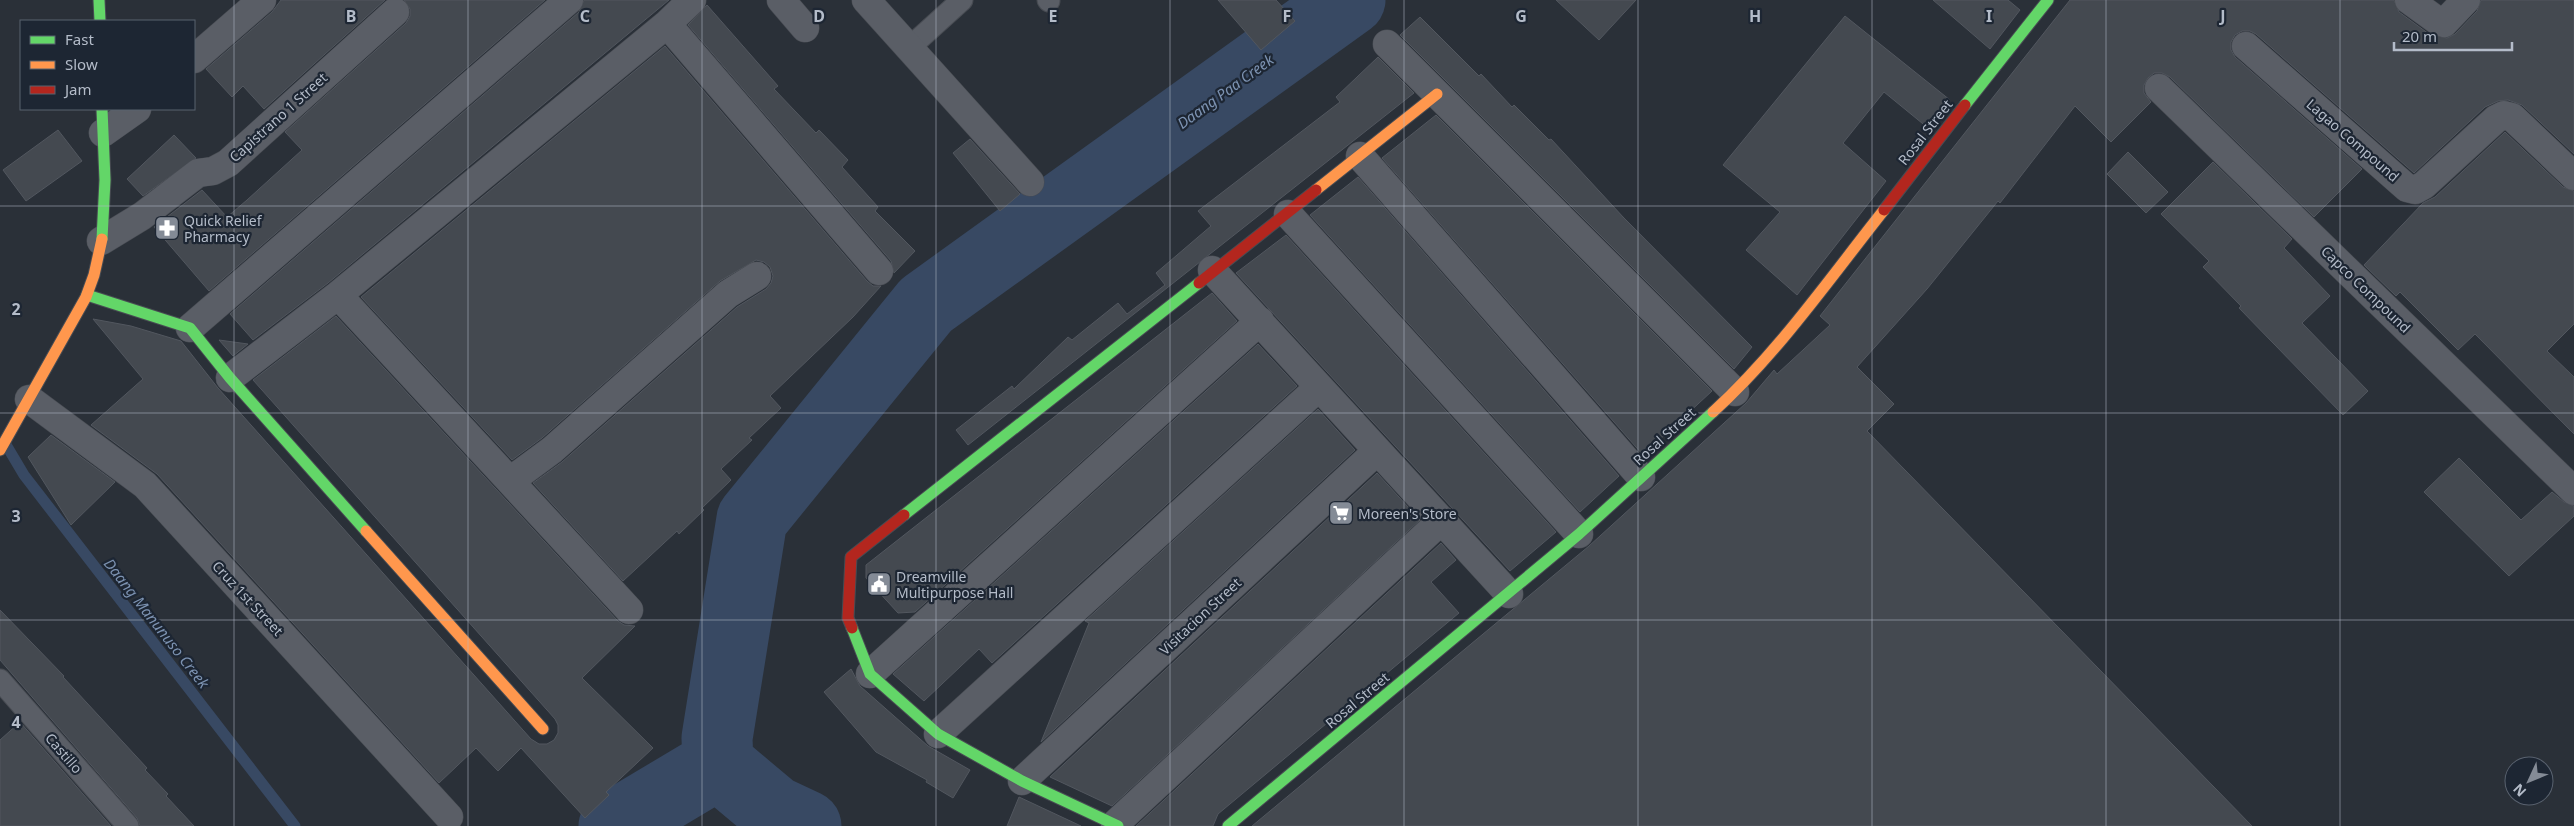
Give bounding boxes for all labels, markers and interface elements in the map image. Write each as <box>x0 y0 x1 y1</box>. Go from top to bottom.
text: B <box>346 5 356 27</box>
text: C <box>580 5 590 27</box>
text: D <box>813 5 825 27</box>
text: E <box>1049 5 1058 27</box>
text: F <box>1283 5 1291 27</box>
text: G <box>1515 5 1527 27</box>
text: H <box>1749 5 1761 27</box>
text: I <box>1986 5 1992 27</box>
text: J <box>2218 5 2226 27</box>
legend <box>20 20 195 110</box>
scale bar <box>2394 20 2512 52</box>
text: 20 m <box>2402 26 2437 46</box>
text: Fast <box>65 29 94 49</box>
water label: Daang Paa Creek <box>1173 49 1278 133</box>
text: Slow <box>65 54 98 74</box>
street label: Capistrano 1 Street <box>225 68 331 166</box>
text: Jam <box>63 79 92 99</box>
street label: Lagao Compound <box>2303 94 2403 186</box>
street label: Rosal Street <box>1893 95 1957 169</box>
place label: Quick Relief Pharmacy <box>184 211 263 246</box>
pharmacy icon: Quick Relief Pharmacy <box>154 215 180 241</box>
street label: Capco Compound <box>2317 241 2415 337</box>
text: 2 <box>11 298 21 320</box>
street label: Rosal Street <box>1629 403 1699 469</box>
supermarket icon: Moreen's Store <box>1328 500 1354 526</box>
place label: Moreen's Store <box>1358 504 1457 523</box>
text: 3 <box>11 505 21 527</box>
water label: Daang Manunuso Creek <box>100 554 214 693</box>
street label: Cruz 1st Street <box>208 556 288 640</box>
place label: Dreamville Multipurpose Hall <box>896 567 1013 602</box>
public building icon: Dreamville Multipurpose Hall <box>866 571 892 597</box>
street label: Visitacion Street <box>1155 573 1245 659</box>
street label: Rosal Street <box>1321 668 1393 732</box>
text: 4 <box>11 711 21 733</box>
street label: Castillo <box>41 729 87 777</box>
north arrow <box>2504 756 2554 806</box>
text: N <box>2508 780 2530 801</box>

